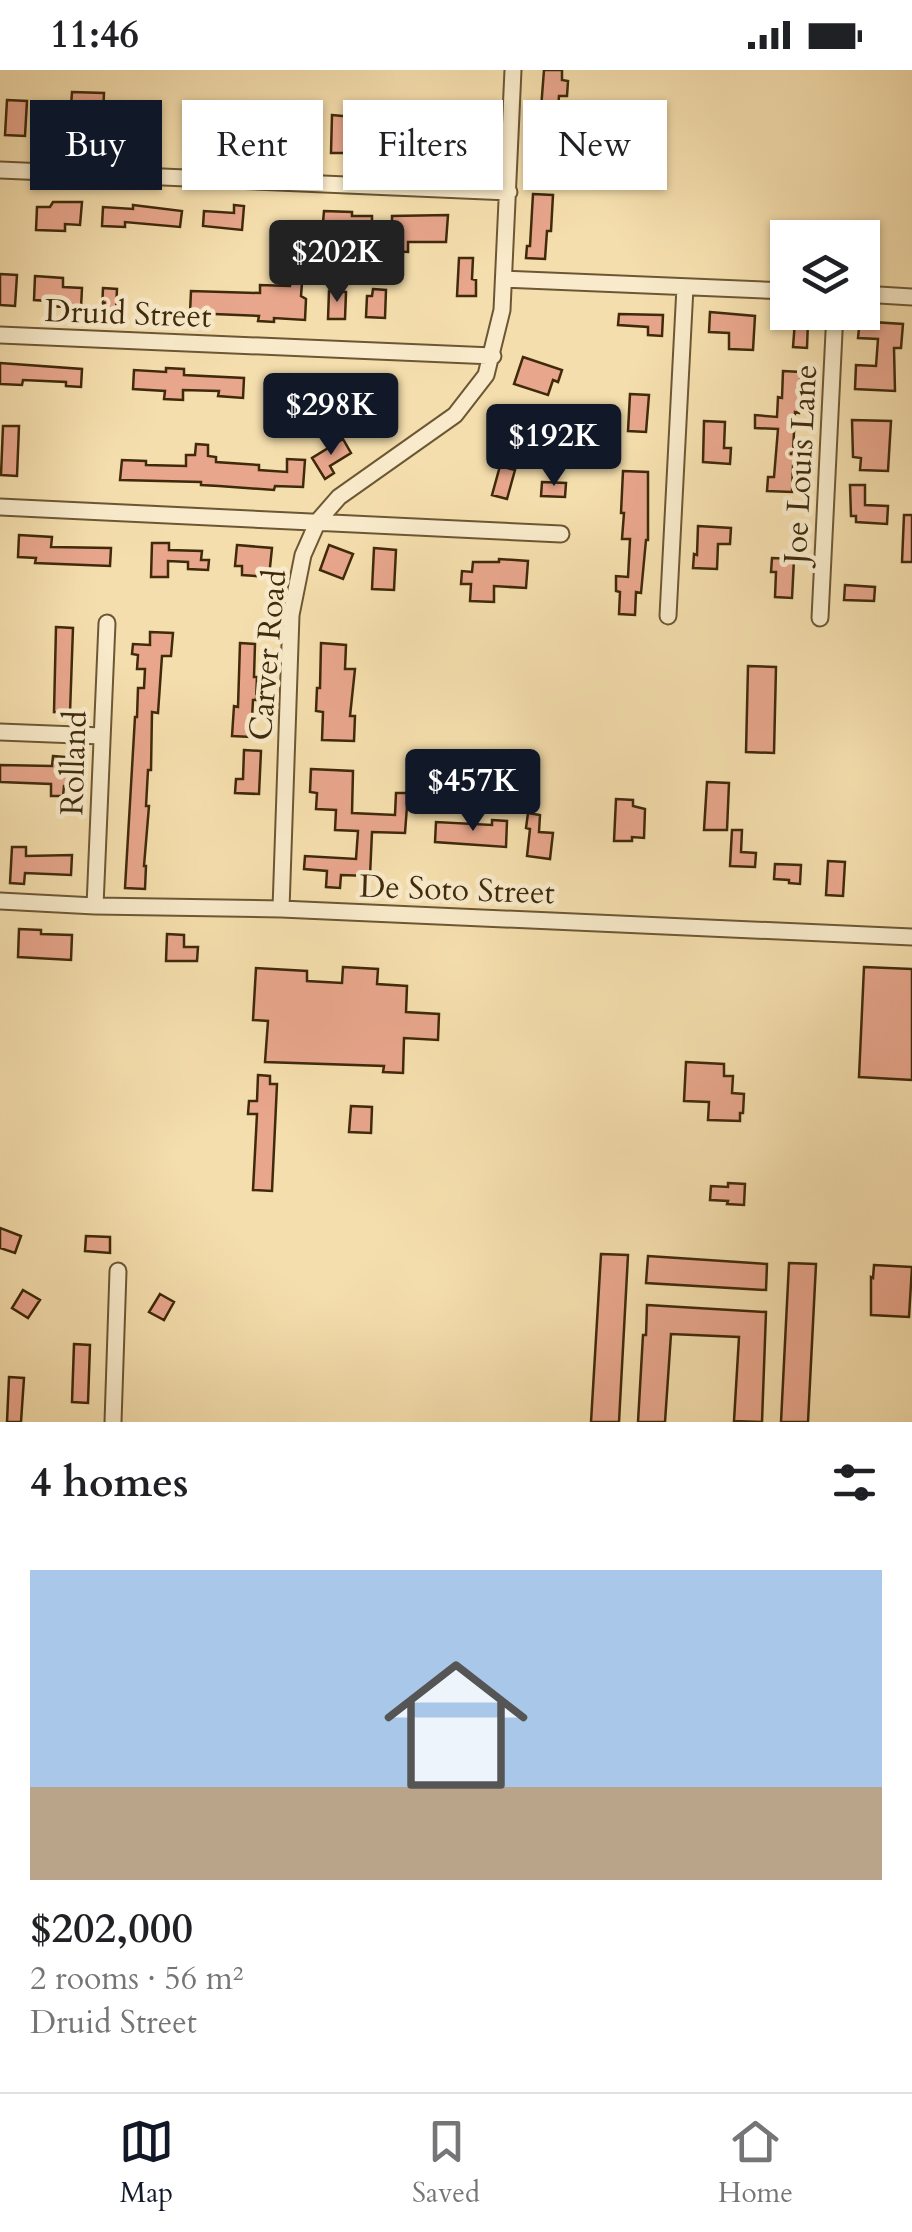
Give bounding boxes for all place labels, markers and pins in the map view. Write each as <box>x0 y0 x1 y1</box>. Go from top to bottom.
pin: $202K <box>267 220 407 305</box>
pin: $298K <box>261 373 401 458</box>
pin: $192K <box>484 404 624 489</box>
pin: $457K <box>403 749 543 834</box>

